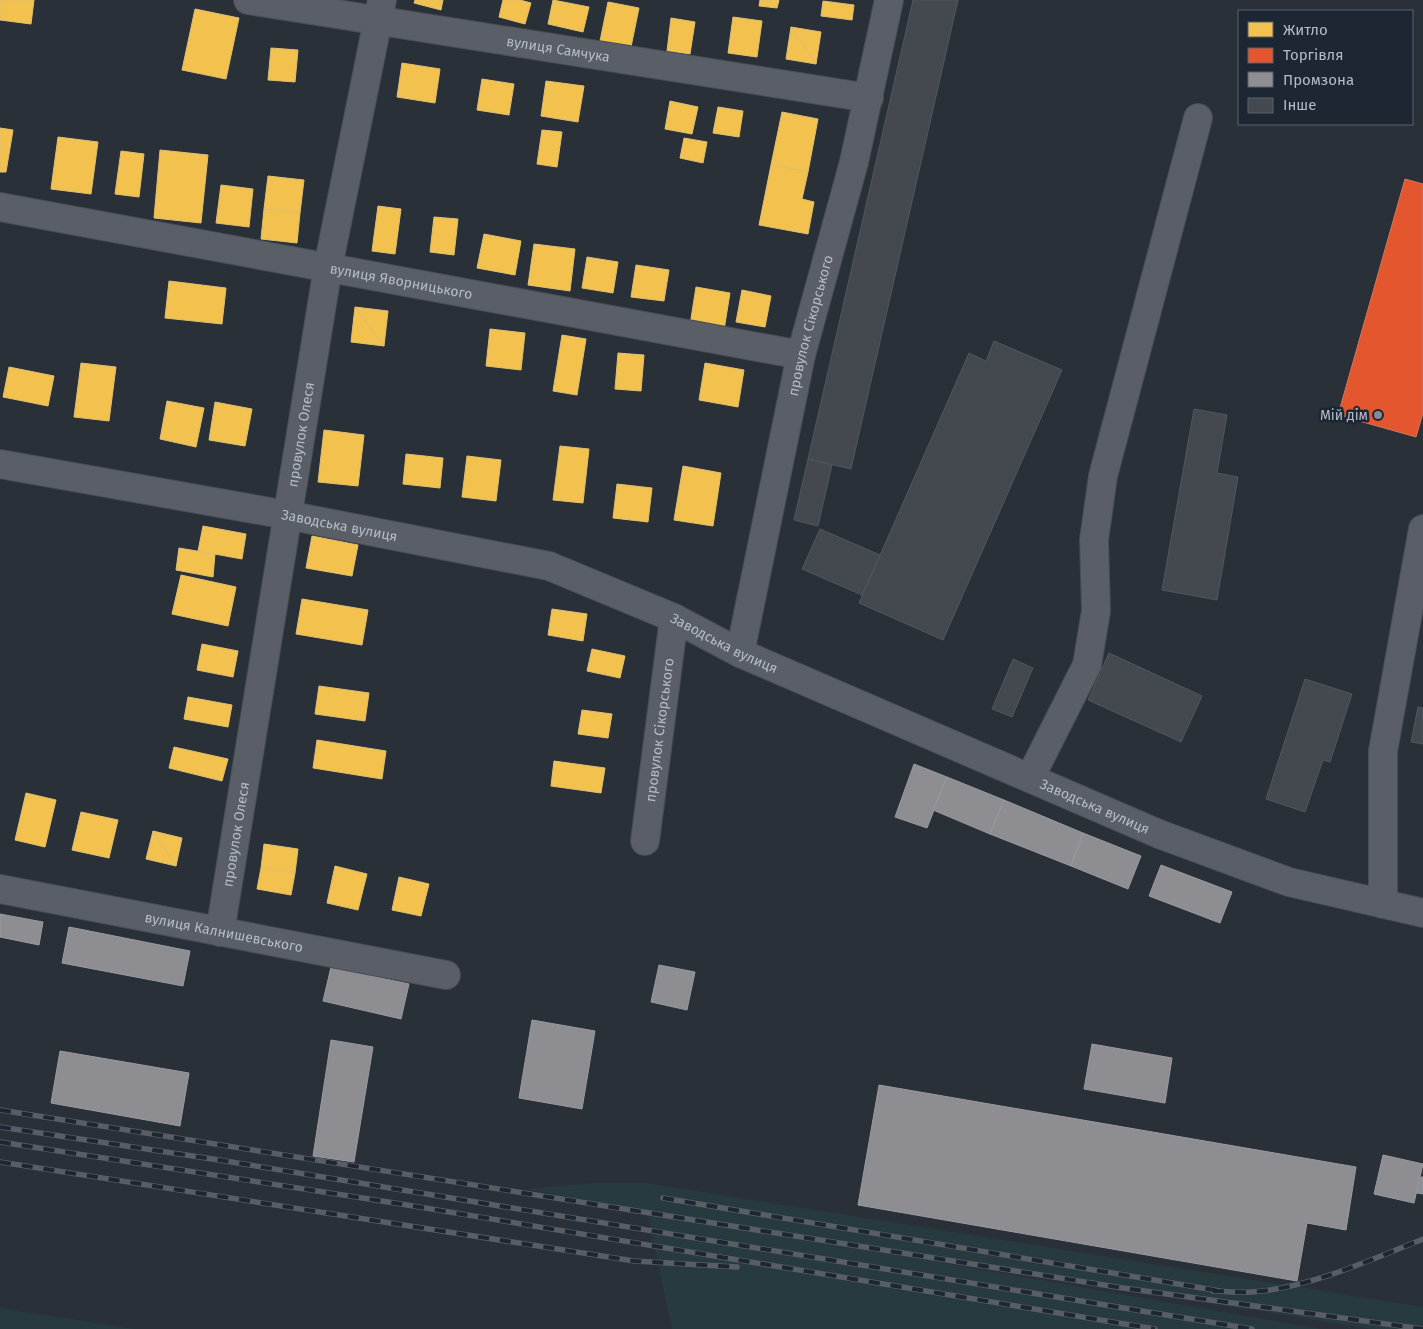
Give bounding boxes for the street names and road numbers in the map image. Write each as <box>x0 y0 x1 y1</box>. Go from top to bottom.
street label: вулиця Самчука <box>505 32 611 65</box>
street label: провулок Сікорського <box>784 253 837 398</box>
street label: вулиця Яворницького <box>329 260 474 303</box>
street label: провулок Олеся <box>284 381 318 488</box>
street label: Заводська вулиця <box>280 506 399 545</box>
street label: Заводська вулиця <box>668 609 780 677</box>
street label: провулок Сікорського <box>642 657 677 803</box>
street label: Заводська вулиця <box>1037 775 1152 837</box>
street label: провулок Олеся <box>219 781 253 888</box>
street label: вулиця Калнишевського <box>143 909 304 956</box>

